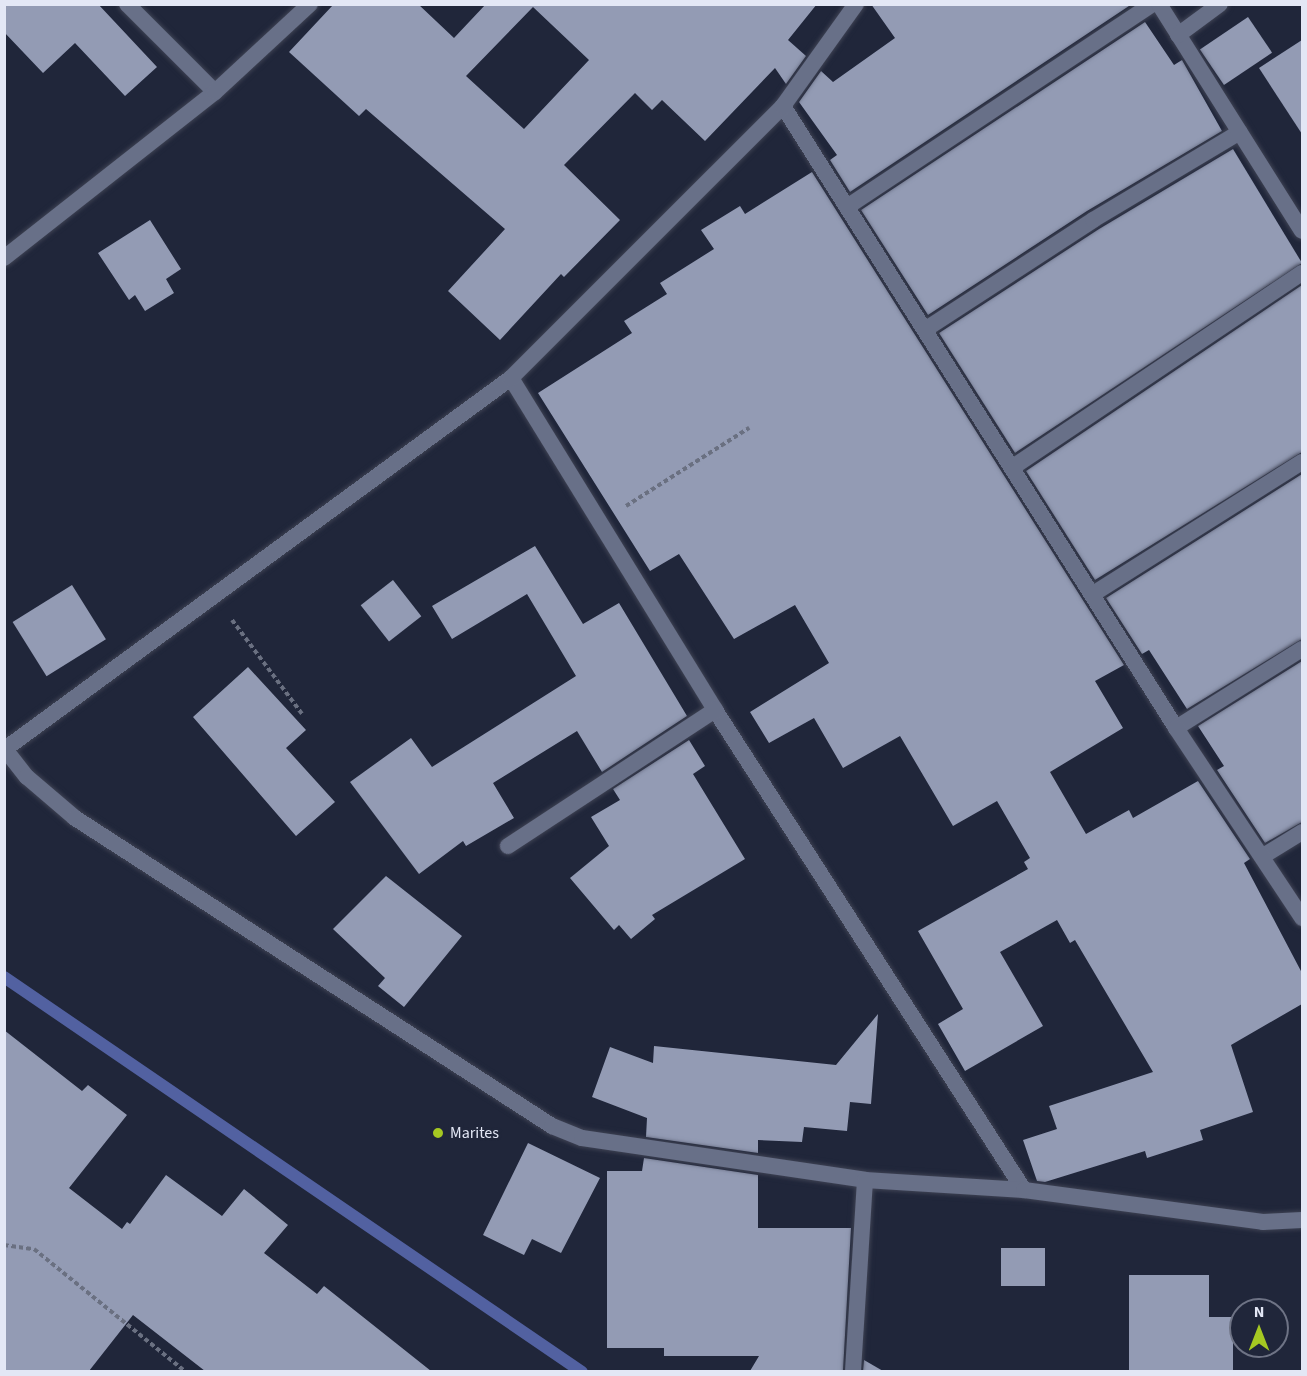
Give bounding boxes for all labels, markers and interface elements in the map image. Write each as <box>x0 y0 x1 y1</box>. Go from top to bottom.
place label: Marites <box>450 1123 499 1143</box>
marker: Marites <box>431 1126 445 1140</box>
north arrow <box>1229 1298 1289 1358</box>
text: N <box>1254 1301 1264 1323</box>

